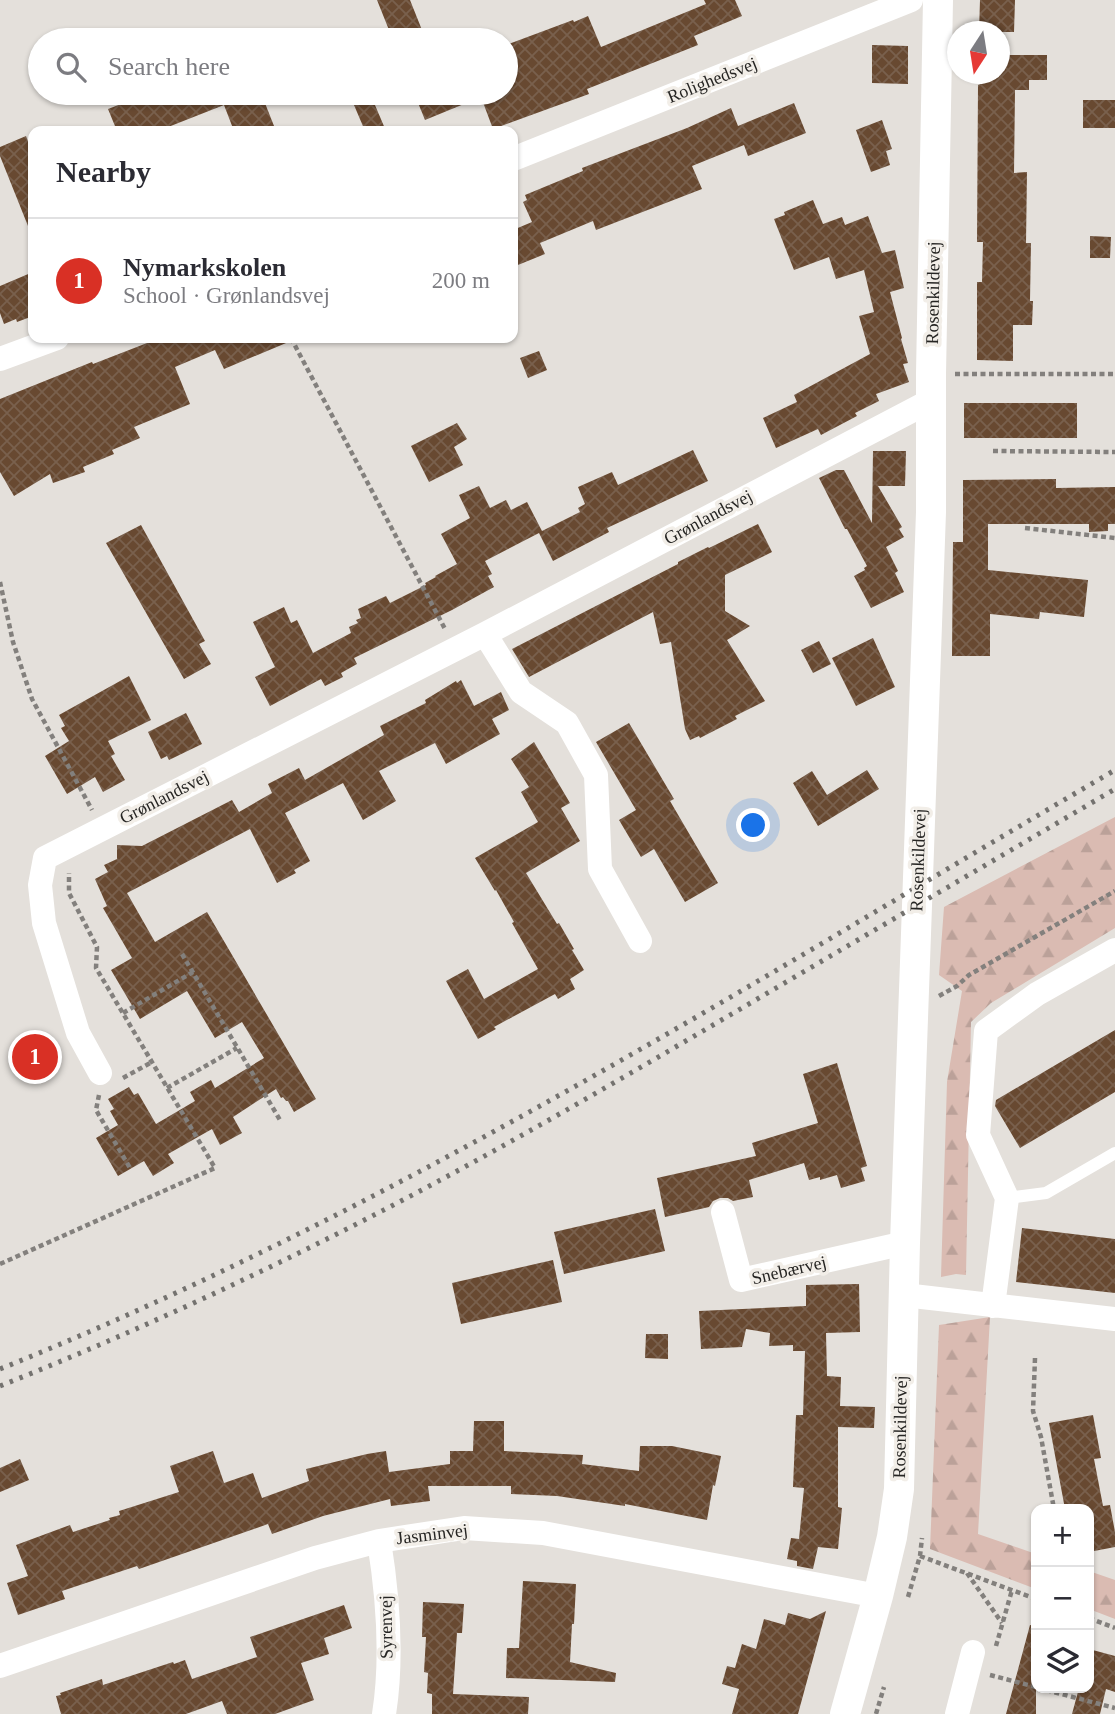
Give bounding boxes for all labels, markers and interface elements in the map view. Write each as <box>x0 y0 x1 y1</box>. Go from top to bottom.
north arrow <box>947 21 1010 84</box>
search box <box>28 28 518 105</box>
icon: search <box>52 48 90 86</box>
text: Search here <box>108 52 230 81</box>
street label: Rolighedsvej <box>664 53 760 107</box>
text: Nearby <box>56 155 151 188</box>
street label: Rosenkildevej <box>922 241 944 345</box>
text: Nymarkskolen <box>123 253 286 282</box>
text: 1 <box>73 268 85 293</box>
text: 200 m <box>432 268 490 293</box>
text: School · Grønlandsvej <box>123 283 330 308</box>
street label: Grønlandsvej <box>660 485 756 549</box>
street label: Grønlandsvej <box>116 766 212 828</box>
your location <box>736 808 770 842</box>
street label: Rosenkildevej <box>906 808 930 912</box>
pin: 1 <box>12 1031 58 1083</box>
street label: Snebærvej <box>750 1252 828 1288</box>
street label: Rosenkildevej <box>889 1375 911 1479</box>
map controls <box>1031 1504 1094 1693</box>
button: + <box>1031 1504 1094 1567</box>
street label: Jasminvej <box>395 1520 469 1548</box>
button: − <box>1031 1567 1094 1630</box>
street label: Syrenvej <box>375 1595 397 1659</box>
button: layers <box>1031 1630 1094 1693</box>

